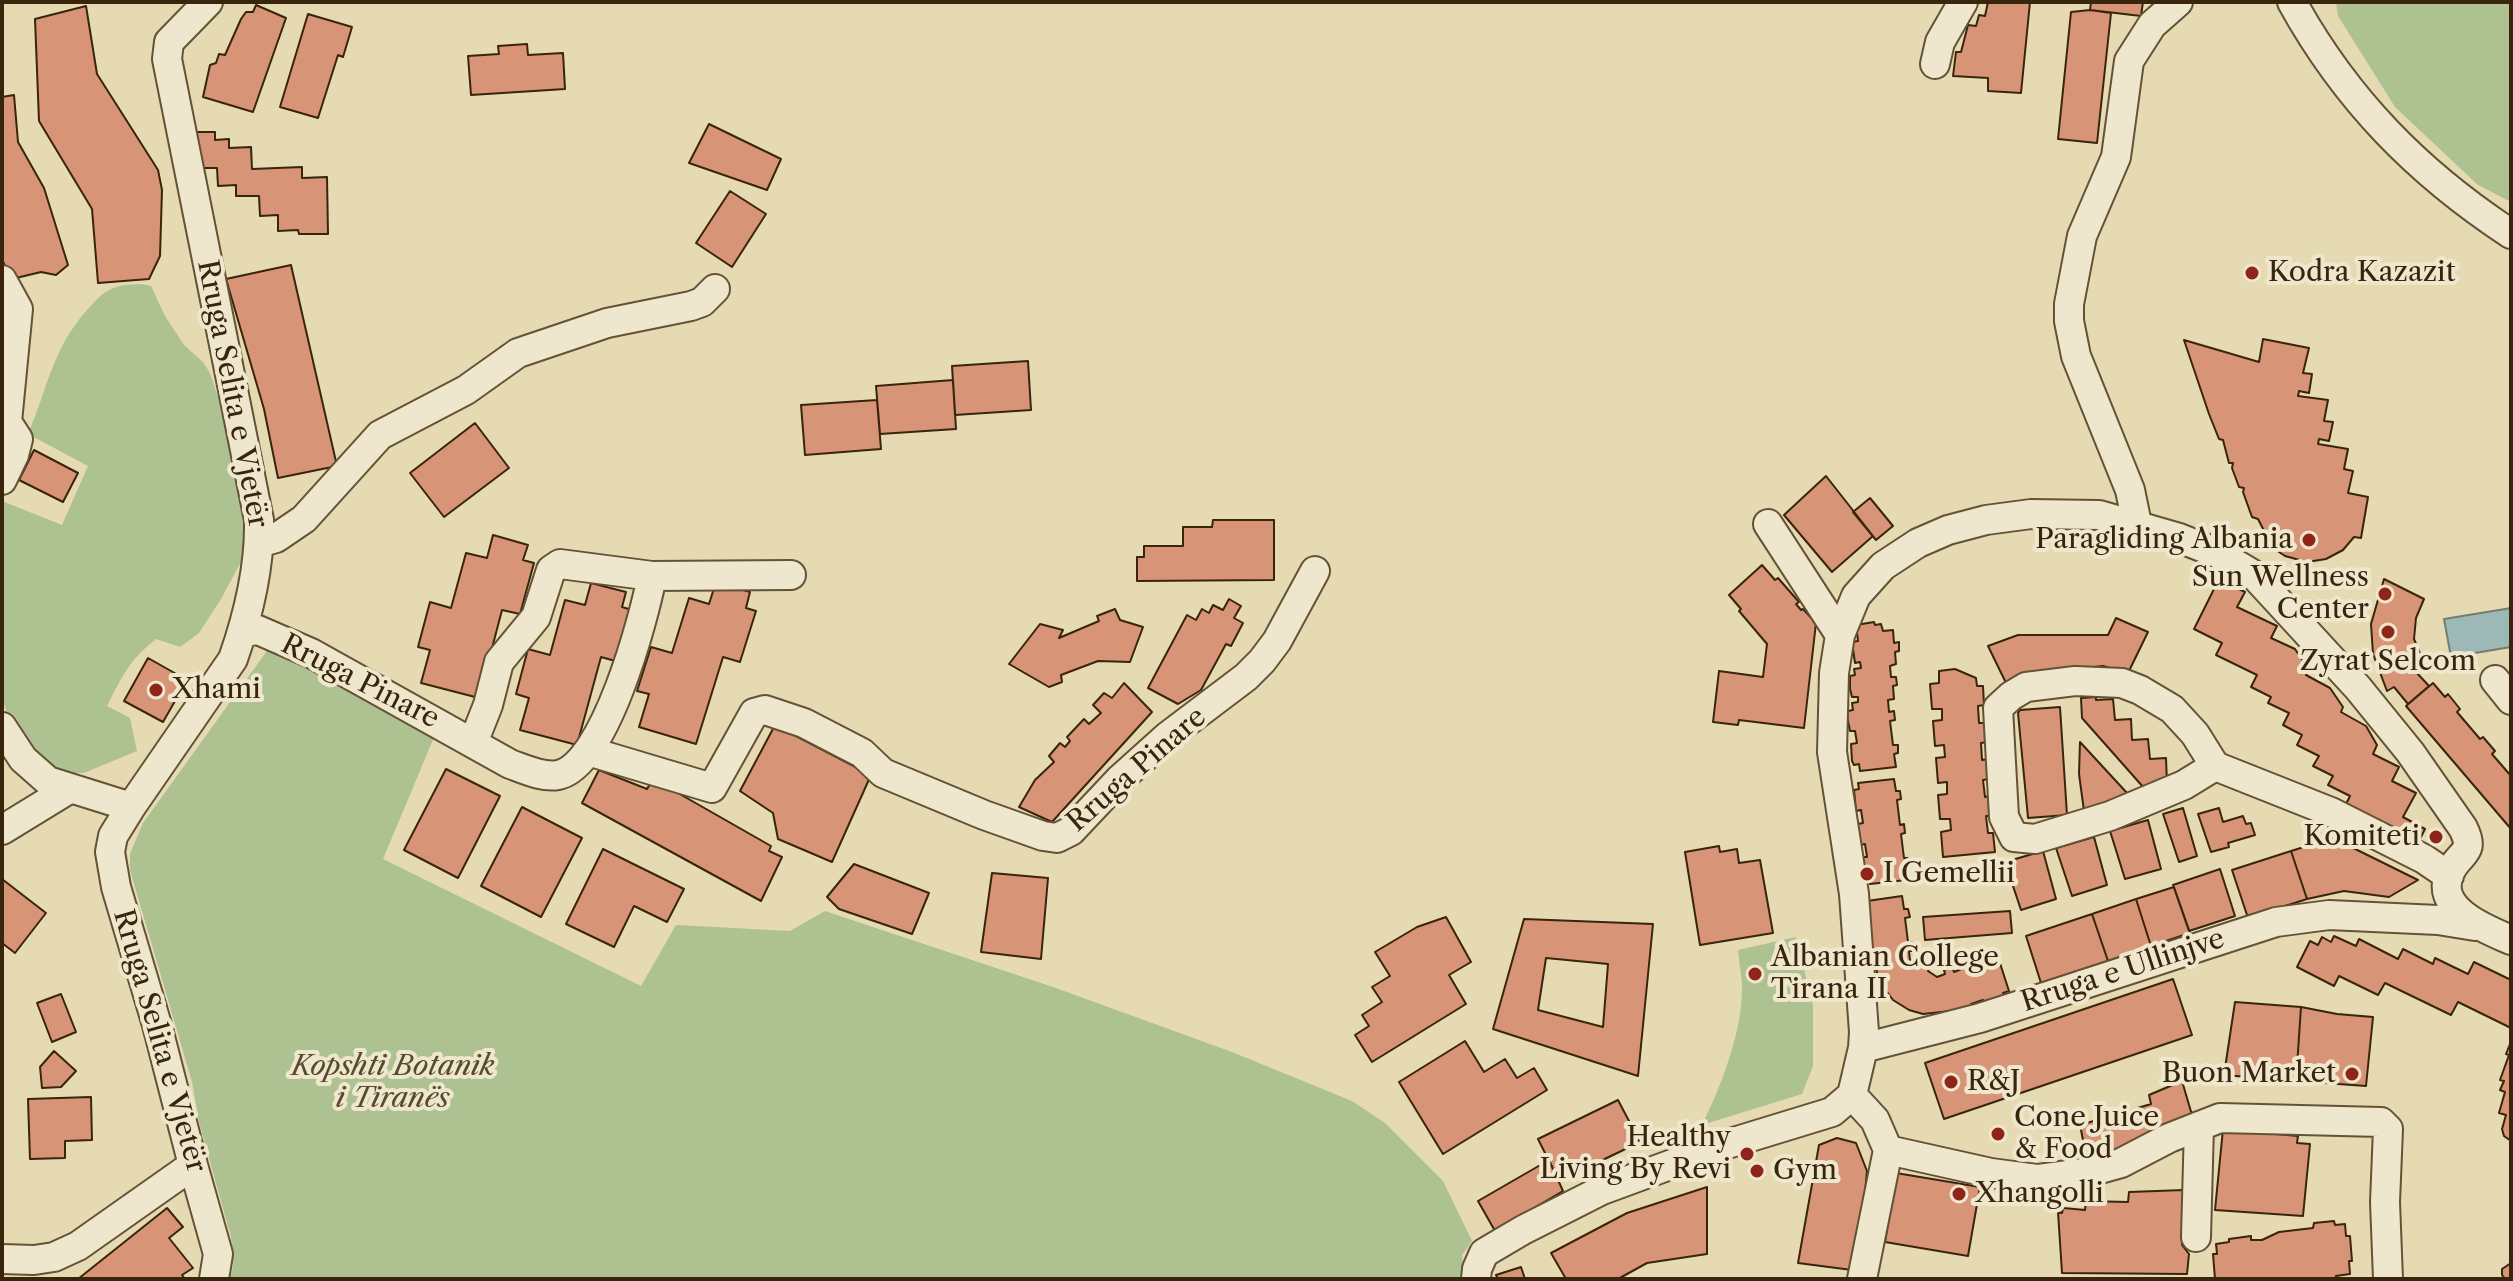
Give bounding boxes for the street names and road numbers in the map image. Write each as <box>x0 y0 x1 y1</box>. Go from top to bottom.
street label: Rruga Selita e Vjetër <box>190 257 274 531</box>
street label: Rruga Pinare <box>275 628 445 736</box>
street label: Rruga Pinare <box>1061 701 1213 839</box>
street label: Rruga Selita e Vjetër <box>105 906 213 1176</box>
street label: Rruga e Ullinjve <box>2017 922 2229 1020</box>

